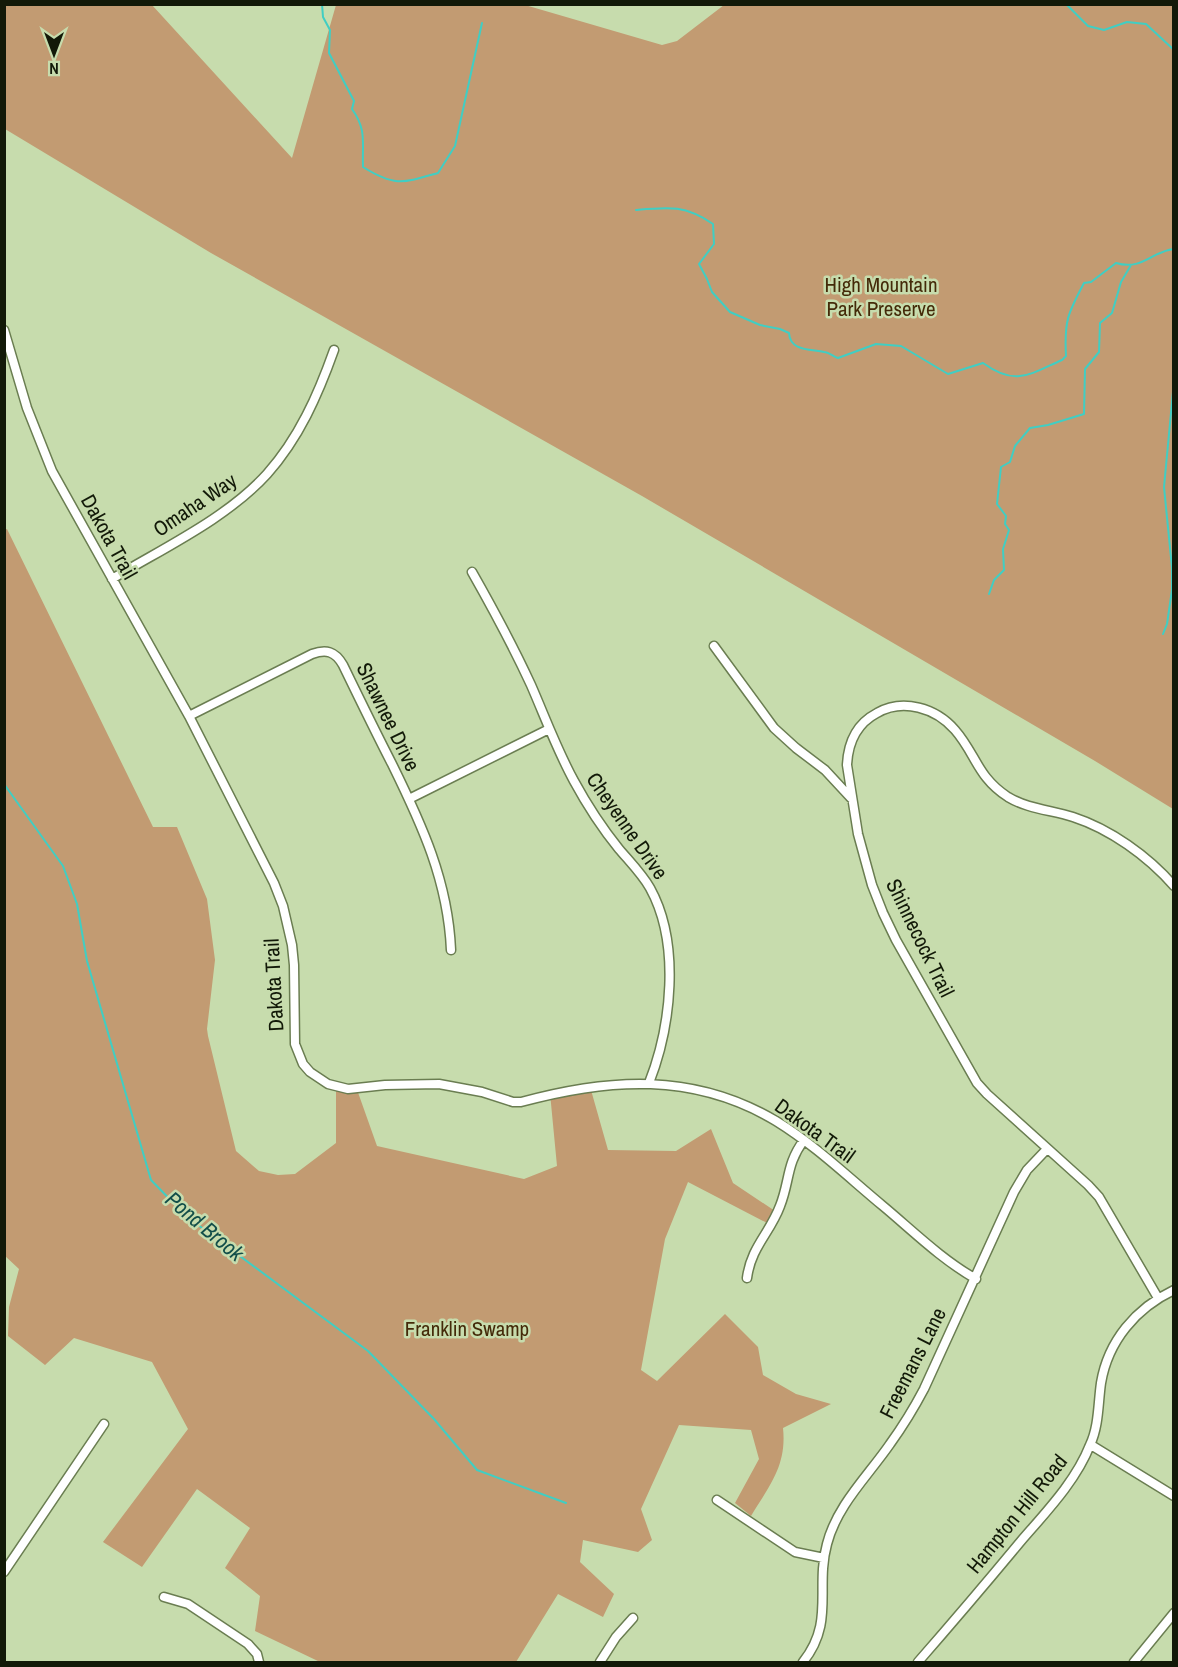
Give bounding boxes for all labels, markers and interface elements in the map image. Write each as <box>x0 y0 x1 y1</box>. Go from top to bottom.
north arrow <box>24 24 84 84</box>
text: N <box>49 58 59 80</box>
park label: High Mountain Park Preserve <box>825 270 937 323</box>
street label: Omaha Way <box>147 466 243 543</box>
street label: Dakota Trail <box>74 489 145 584</box>
street label: Shawnee Drive <box>350 658 427 776</box>
street label: Cheyenne Drive <box>580 766 675 885</box>
street label: Shinnecock Trail <box>879 874 962 1002</box>
street label: Dakota Trail <box>257 938 290 1032</box>
street label: Dakota Trail <box>769 1092 861 1170</box>
water label: Pond Brook <box>159 1184 251 1268</box>
street label: Freemans Lane <box>872 1302 953 1423</box>
park label: Franklin Swamp <box>405 1314 529 1343</box>
street label: Hampton Hill Road <box>960 1448 1074 1579</box>

